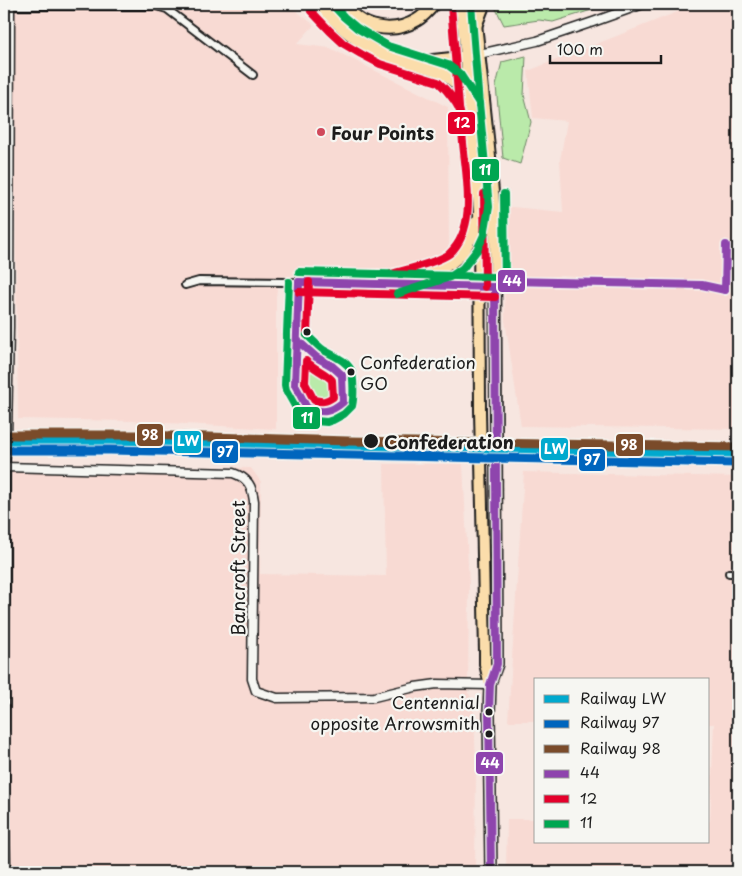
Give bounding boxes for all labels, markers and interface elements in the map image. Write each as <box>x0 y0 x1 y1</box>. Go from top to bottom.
scale bar <box>550 32 661 64</box>
text: 100 m <box>557 37 603 60</box>
line badge: 12 <box>447 111 476 135</box>
text: 12 <box>454 112 470 133</box>
place label: Four Points <box>331 119 434 146</box>
marker: Four Points <box>315 126 327 138</box>
line badge: 11 <box>471 158 500 182</box>
text: 11 <box>479 159 491 180</box>
line badge: 44 <box>497 269 526 293</box>
text: 44 <box>502 270 522 291</box>
unlabelled marker <box>302 327 312 337</box>
place label: Confederation GO <box>360 349 476 396</box>
marker: Confederation GO <box>346 367 356 377</box>
line badge: 11 <box>292 406 321 430</box>
text: 11 <box>301 407 313 428</box>
line badge: 98 <box>136 423 164 447</box>
text: 98 <box>141 424 159 445</box>
place label: Confederation <box>384 428 514 455</box>
line badge: LW <box>173 430 202 454</box>
text: LW <box>177 430 199 451</box>
marker: Confederation <box>362 432 380 450</box>
line badge: 98 <box>615 433 644 457</box>
text: 98 <box>620 434 638 455</box>
line badge: LW <box>540 437 569 461</box>
text: LW <box>544 438 566 459</box>
line badge: 97 <box>211 440 239 464</box>
text: 97 <box>217 441 234 462</box>
line badge: 97 <box>578 448 606 472</box>
text: 97 <box>584 449 601 470</box>
street label: Bancroft Street <box>224 500 251 636</box>
legend <box>534 678 710 844</box>
text: Railway LW <box>580 686 666 709</box>
place label: Centennial opposite Arrowsmith <box>311 689 480 736</box>
marker: Centennial opposite Arrowsmith <box>484 707 494 717</box>
text: Railway 97 <box>580 710 660 733</box>
unlabelled marker <box>484 729 494 739</box>
text: Railway 98 <box>580 736 661 759</box>
line badge: 44 <box>475 751 504 775</box>
text: 44 <box>480 752 500 773</box>
text: 44 <box>580 760 600 783</box>
text: 12 <box>580 786 597 809</box>
text: 11 <box>580 810 593 833</box>

